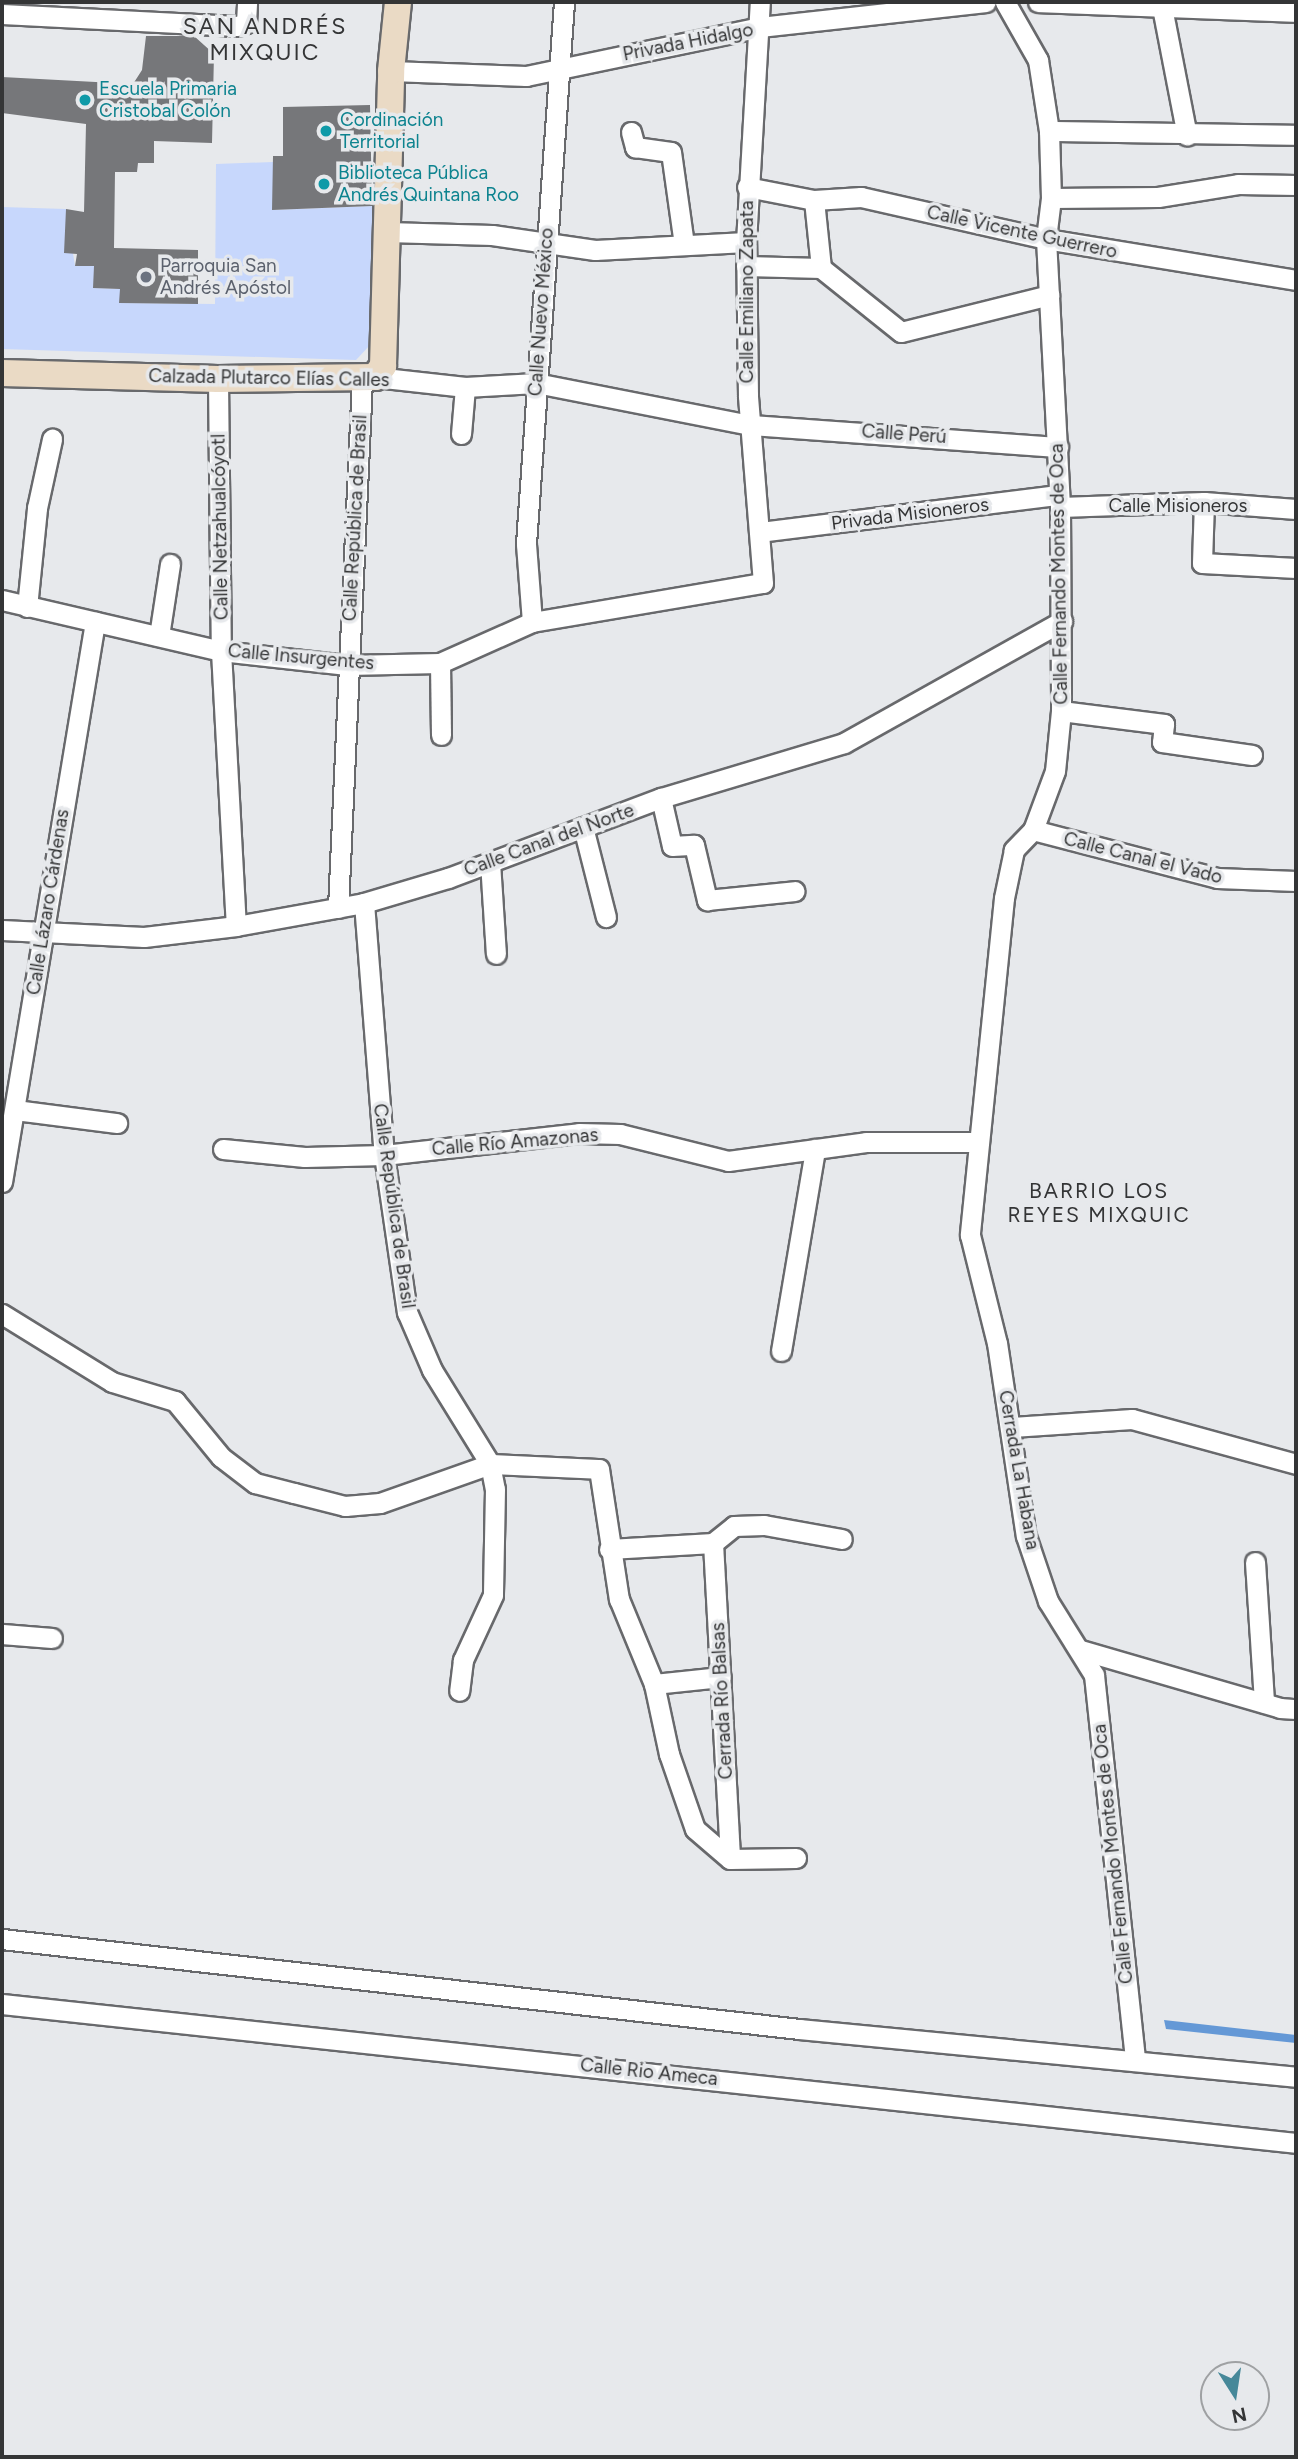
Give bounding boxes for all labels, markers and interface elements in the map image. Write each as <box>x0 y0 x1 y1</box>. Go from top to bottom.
district label: SAN ANDRÉS MIXQUIC <box>184 12 346 66</box>
street label: Privada Hidalgo <box>621 18 755 66</box>
place label: Escuela Primaria Cristobal Colón <box>99 78 237 122</box>
marker: Escuela Primaria Cristobal Colón <box>77 92 93 108</box>
place label: Cordinación Territorial <box>340 109 443 153</box>
marker: Cordinación Territorial <box>318 123 334 139</box>
place label: Biblioteca Pública Andrés Quintana Roo <box>338 162 519 206</box>
marker: Biblioteca Pública Andrés Quintana Roo <box>316 176 332 192</box>
street label: Calle Emiliano Zapata <box>736 201 758 383</box>
street label: Calle Vicente Guerrero <box>925 201 1119 263</box>
street label: Calle Nuevo México <box>524 227 558 397</box>
place label: Parroquia San Andrés Apóstol <box>160 255 291 299</box>
marker: Parroquia San Andrés Apóstol <box>138 269 154 285</box>
street label: Calzada Plutarco Elías Calles <box>148 364 390 392</box>
street label: Calle República de Brasil <box>338 414 372 622</box>
street label: Calle Perú <box>861 420 947 448</box>
street label: Calle Netzahualcóyotl <box>207 434 233 620</box>
street label: Calle Fernando Montes de Oca <box>1045 443 1073 705</box>
street label: Privada Misioneros <box>830 493 990 535</box>
street label: Calle Misioneros <box>1109 495 1247 517</box>
street label: Calle Insurgentes <box>227 639 375 675</box>
street label: Calle Canal del Norte <box>461 799 637 881</box>
street label: Calle Lázaro Cárdenas <box>22 807 74 997</box>
street label: Calle Canal el Vado <box>1061 827 1225 889</box>
street label: Calle República de Brasil <box>368 1102 420 1310</box>
street label: Calle Río Amazonas <box>431 1123 599 1161</box>
district label: BARRIO LOS REYES MIXQUIC <box>1009 1178 1189 1228</box>
street label: Cerrada La Habana <box>994 1389 1044 1551</box>
street label: Cerrada Río Balsas <box>707 1622 737 1780</box>
street label: Calle Fernando Montes de Oca <box>1088 1723 1138 1985</box>
street label: Calle Rio Ameca <box>579 2053 719 2091</box>
north arrow <box>1200 2361 1270 2431</box>
text: N <box>1229 2402 1249 2428</box>

